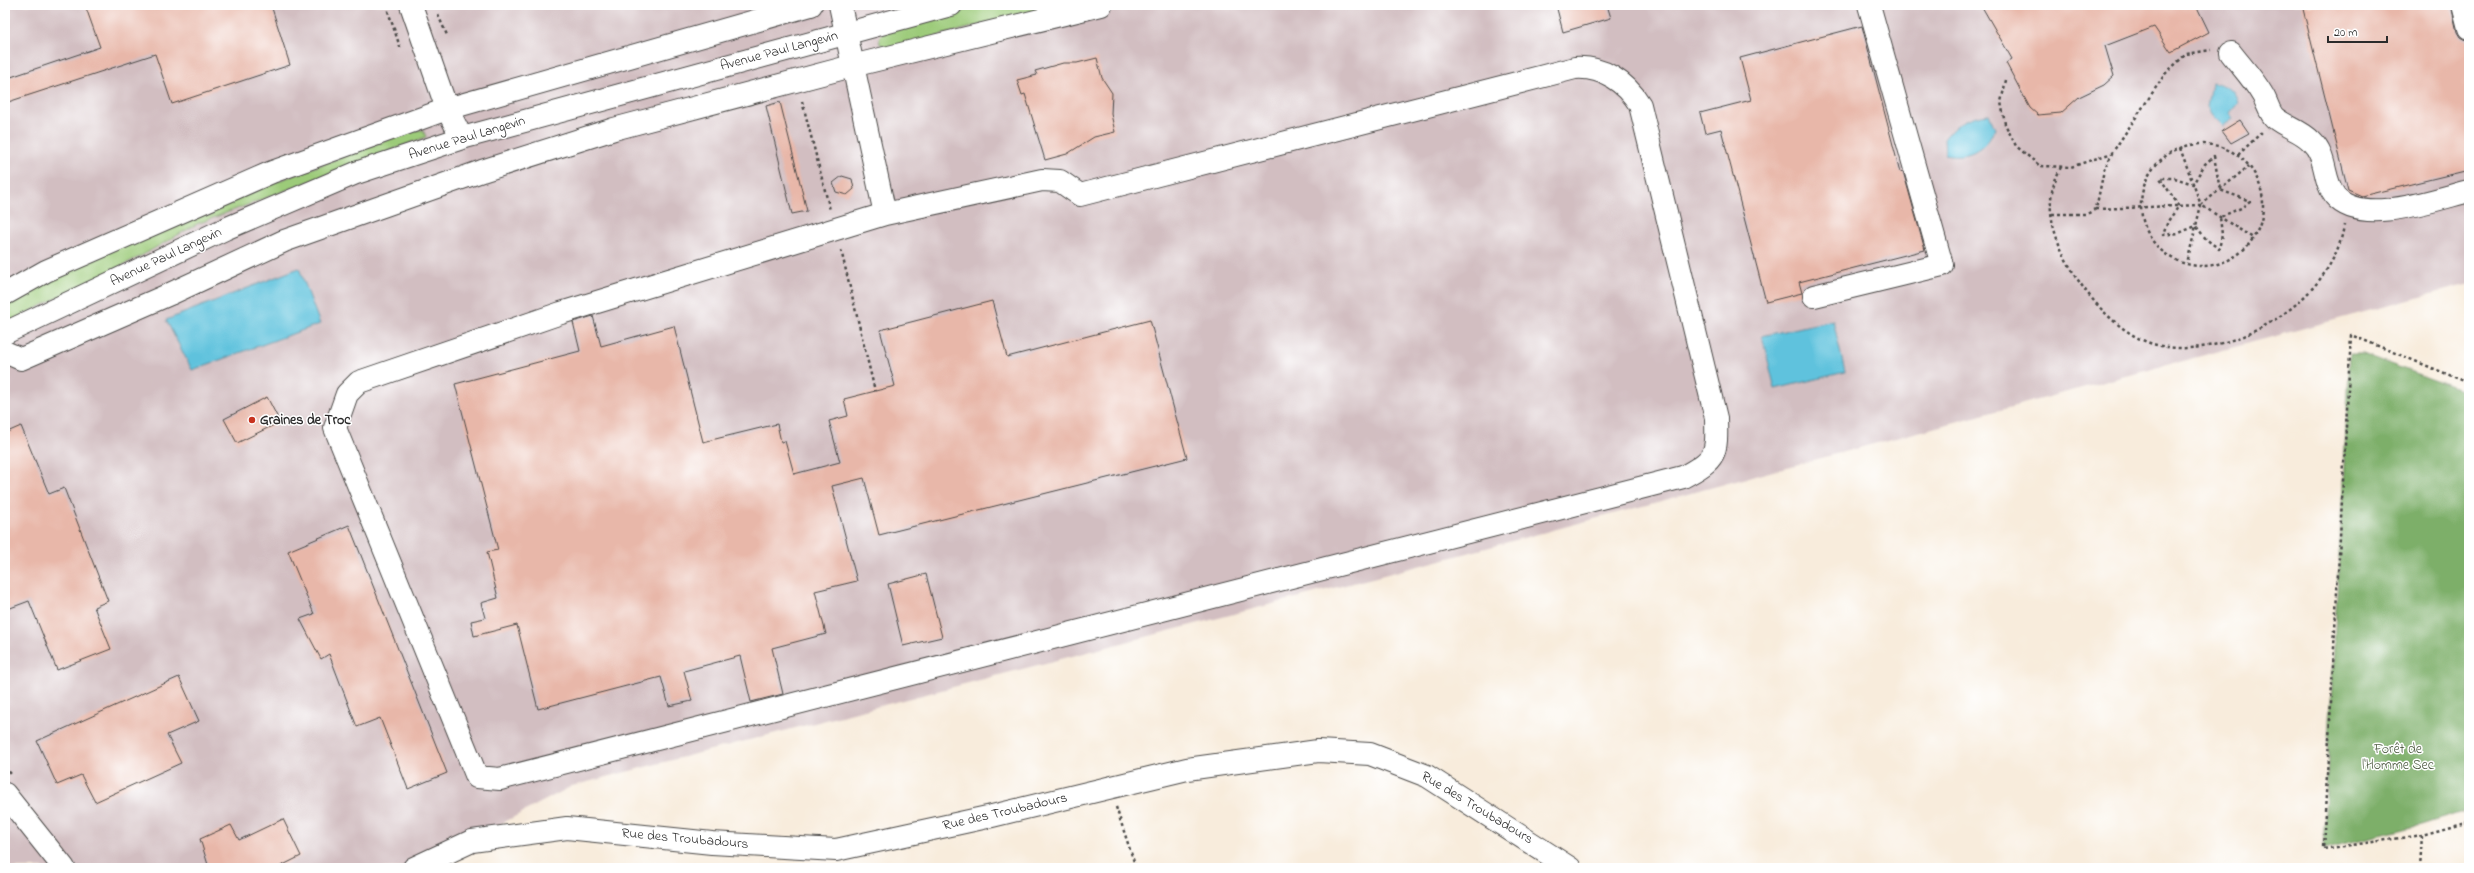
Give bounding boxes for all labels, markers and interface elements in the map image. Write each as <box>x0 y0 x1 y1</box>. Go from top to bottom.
scale bar <box>2328 18 2387 44</box>
text: 20 m <box>2334 24 2357 42</box>
street label: Avenue Paul Langevin <box>718 25 841 78</box>
street label: Avenue Paul Langevin <box>406 110 528 167</box>
street label: Avenue Paul Langevin <box>107 222 226 293</box>
place label: Graines de Troc <box>260 410 351 431</box>
marker: Graines de Troc <box>247 415 257 425</box>
park label: Forêt de l'Homme Sec <box>2362 739 2435 776</box>
street label: Rue des Troubadours <box>1417 766 1537 850</box>
street label: Rue des Troubadours <box>941 787 1069 837</box>
street label: Rue des Troubadours <box>621 823 749 855</box>

